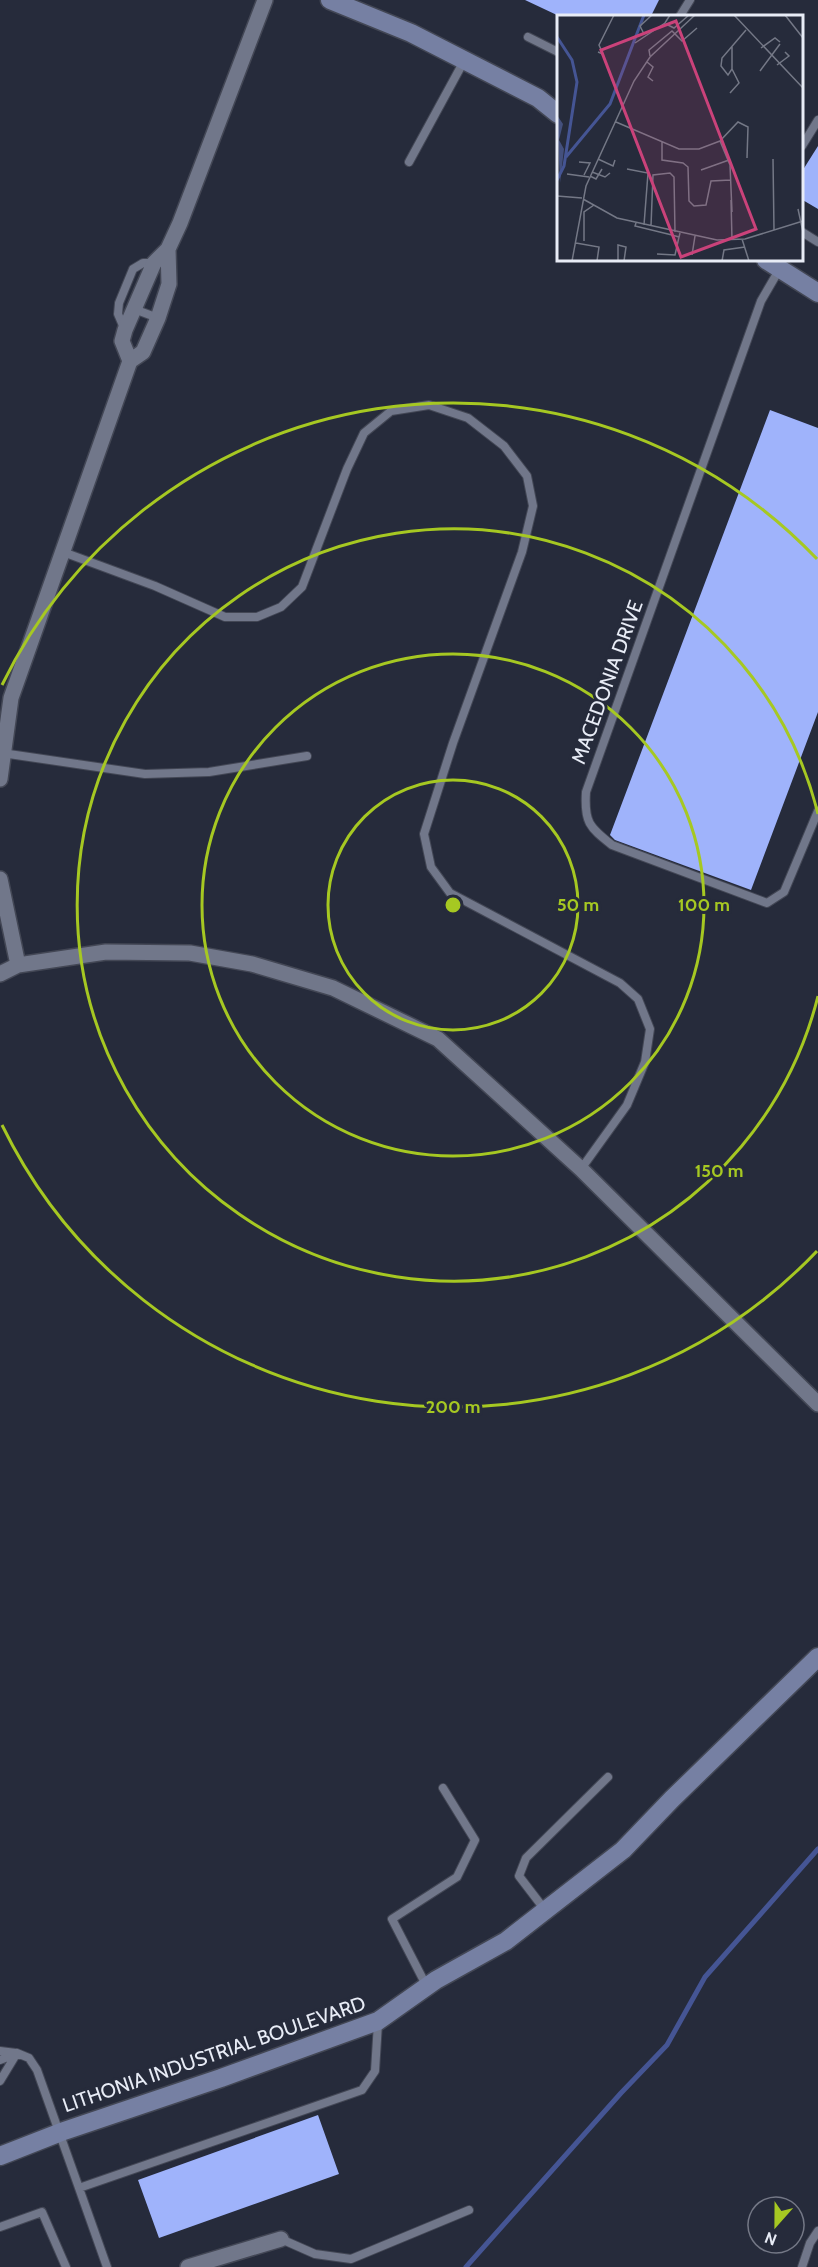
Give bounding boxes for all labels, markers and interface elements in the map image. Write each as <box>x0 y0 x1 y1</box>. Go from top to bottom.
inset map <box>557 15 803 261</box>
street label: MACEDONIA DRIVE <box>566 597 648 767</box>
text: 50 m <box>557 894 599 916</box>
text: 100 m <box>678 894 730 916</box>
centre of rings <box>443 895 463 915</box>
text: 150 m <box>695 1160 743 1182</box>
text: 200 m <box>426 1396 480 1418</box>
street label: LITHONIA INDUSTRIAL BOULEVARD <box>59 1991 369 2117</box>
north arrow <box>746 2195 806 2255</box>
text: N <box>762 2228 779 2249</box>

